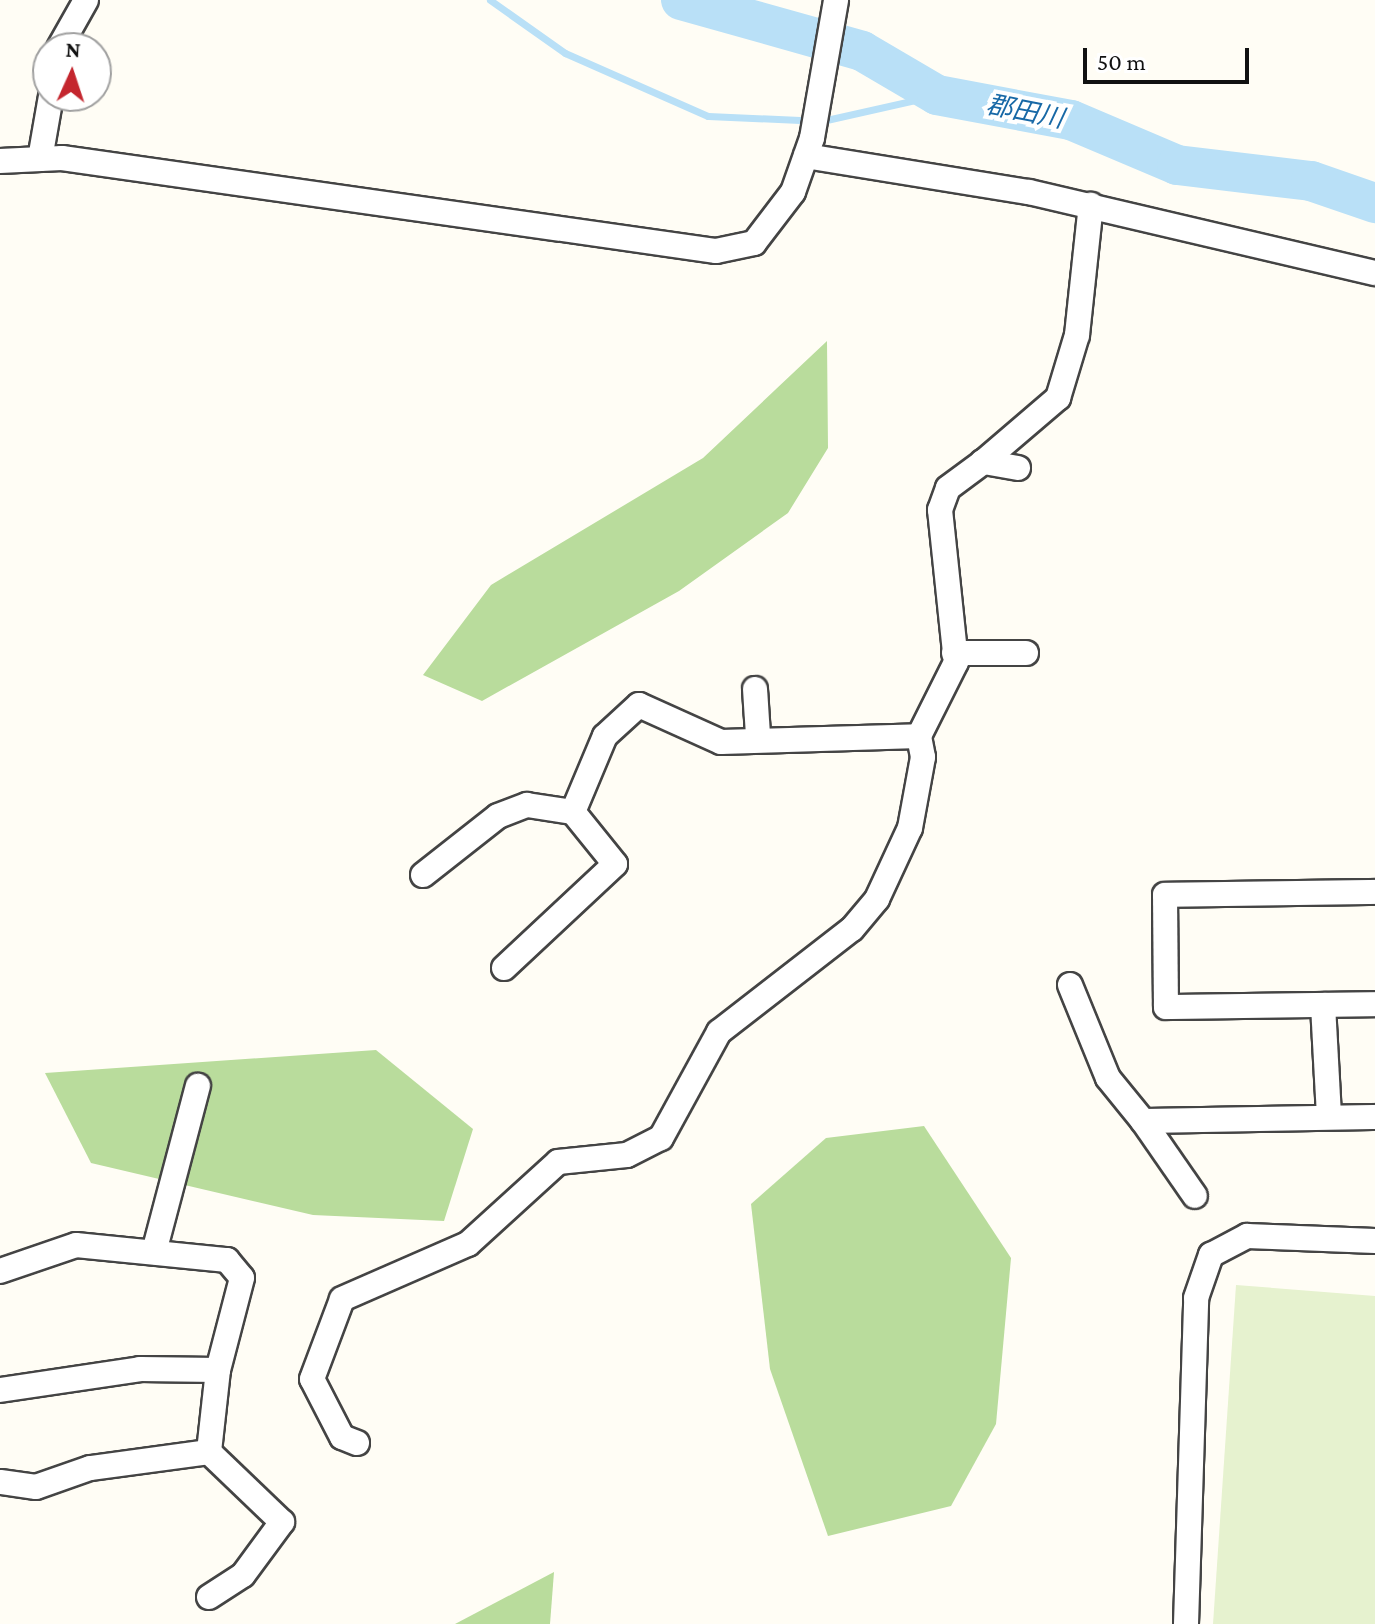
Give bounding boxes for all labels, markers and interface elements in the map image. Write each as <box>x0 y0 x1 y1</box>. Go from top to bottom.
north arrow <box>32 32 112 112</box>
scale bar <box>1087 32 1253 82</box>
text: N <box>65 37 81 62</box>
text: 50 m <box>1097 48 1146 75</box>
water label: 郡田川 <box>984 89 1066 135</box>

